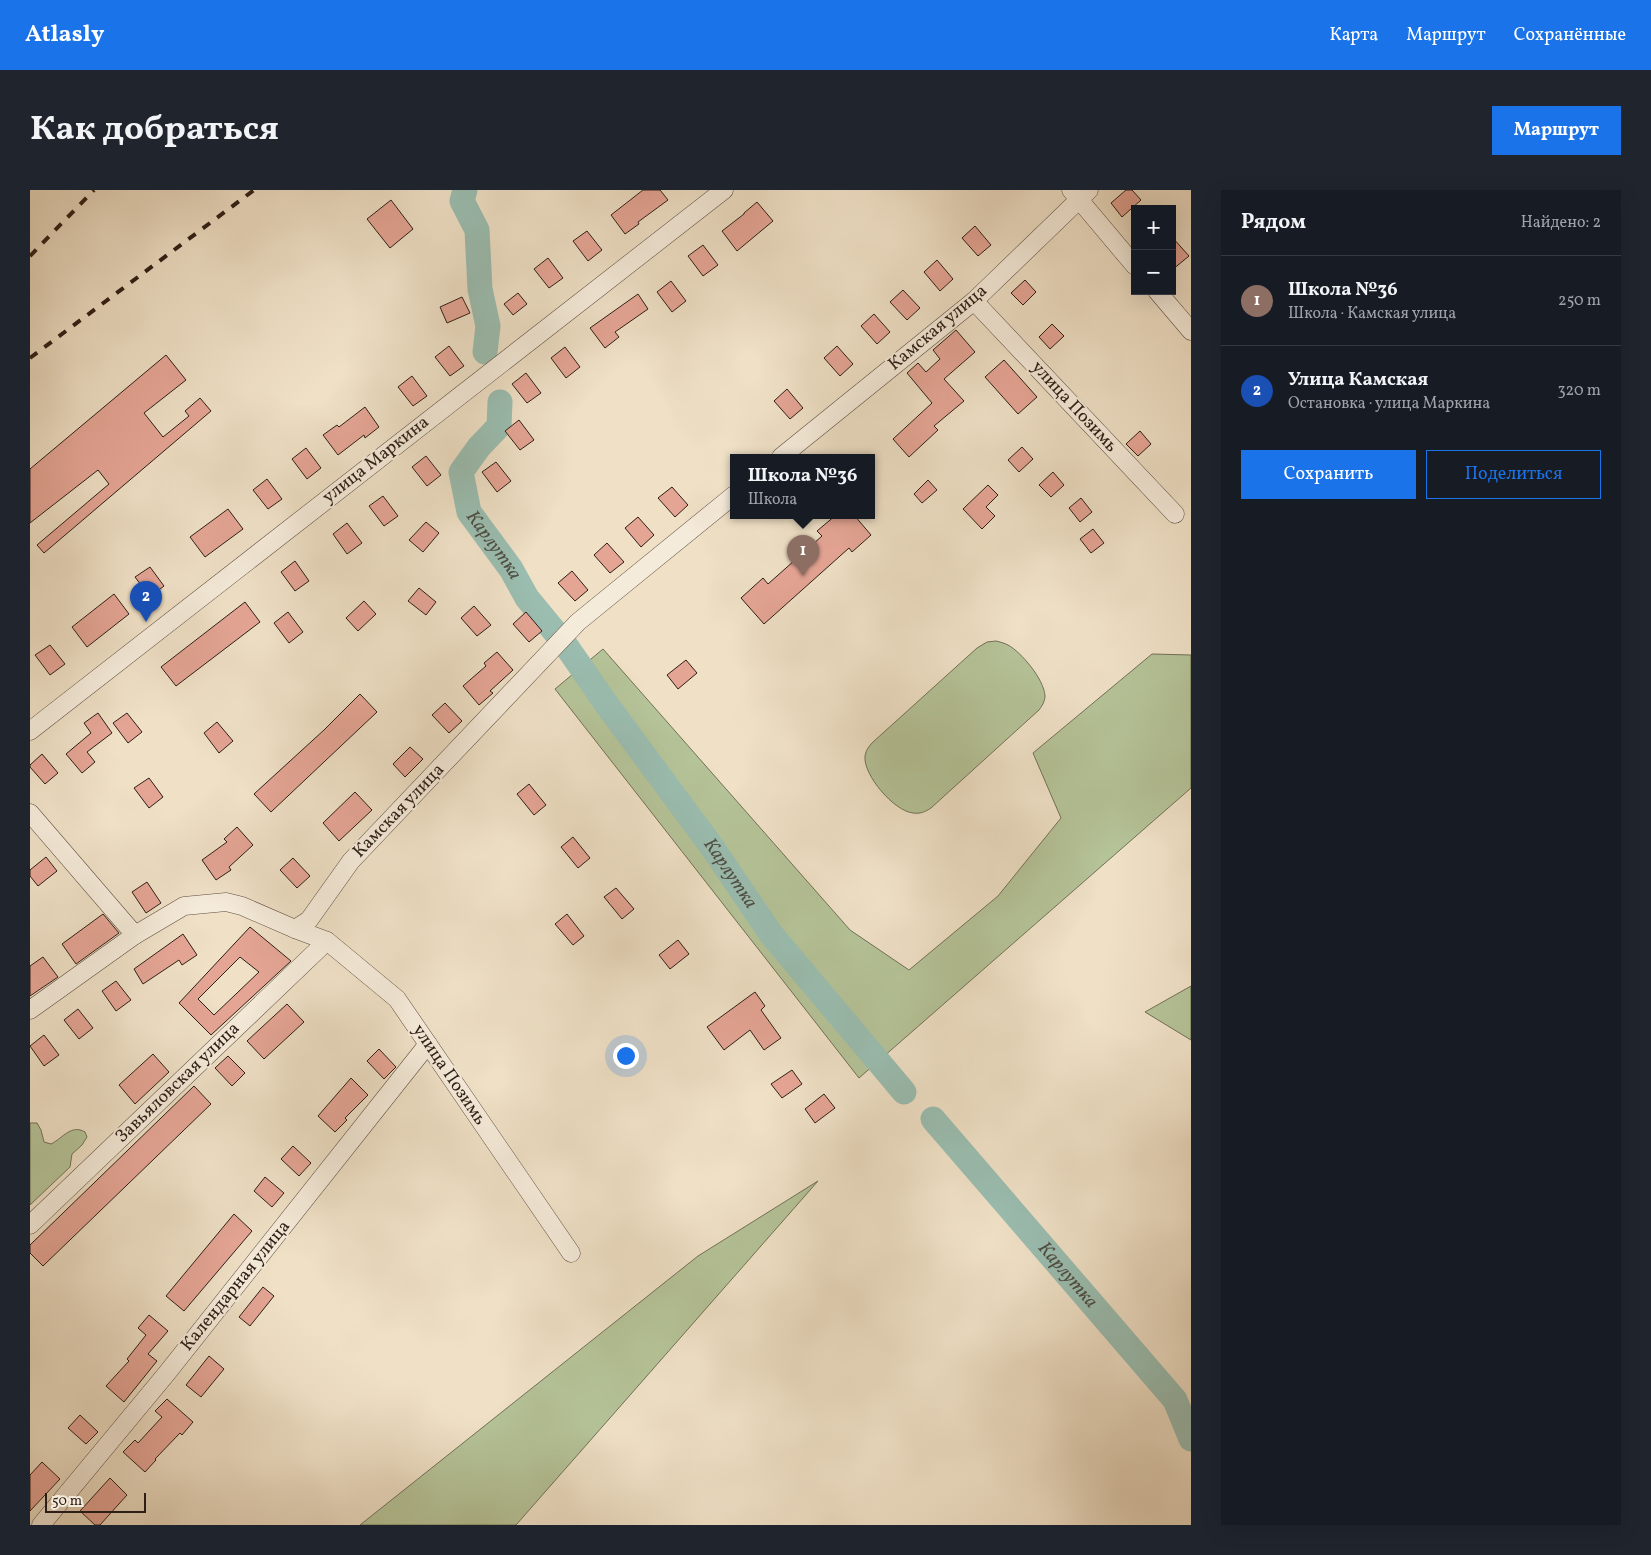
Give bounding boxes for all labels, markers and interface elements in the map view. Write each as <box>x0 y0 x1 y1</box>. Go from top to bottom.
text: Atlasly <box>25 18 104 52</box>
text: Карта <box>1329 23 1378 48</box>
text: Маршрут <box>1406 23 1486 48</box>
text: Сохранённые <box>1514 23 1626 48</box>
text: Как добраться <box>30 106 279 154</box>
button: Маршрут <box>1492 106 1621 155</box>
map controls <box>1131 205 1176 295</box>
button: + <box>1131 205 1176 250</box>
text: Рядом <box>1241 208 1306 237</box>
text: Найдено: 2 <box>1521 212 1601 234</box>
button: − <box>1131 250 1176 295</box>
text: Школа №36 <box>1288 277 1398 303</box>
street label: Камская улица <box>883 279 993 377</box>
text: 1 <box>1254 290 1260 312</box>
text: 250 m <box>1558 290 1601 312</box>
text: Школа · Камская улица <box>1288 303 1456 325</box>
street label: улица Позимь <box>1025 356 1123 458</box>
text: Улица Камская <box>1288 367 1428 393</box>
text: 2 <box>1253 380 1261 402</box>
text: 320 m <box>1557 380 1601 402</box>
text: Остановка · улица Маркина <box>1288 393 1490 415</box>
street label: улица Маркина <box>317 410 435 510</box>
button: Сохранить <box>1241 450 1416 499</box>
button: Поделиться <box>1426 450 1601 499</box>
popup <box>730 454 875 519</box>
text: Школа №36 <box>748 463 857 489</box>
text: Школа <box>748 489 797 511</box>
water label: Карлутка <box>459 505 528 585</box>
pin: 1 <box>787 535 819 576</box>
pin: 2 <box>130 581 162 622</box>
street label: Камская улица <box>347 758 451 864</box>
water label: Карлутка <box>697 833 763 914</box>
street label: Завьяловская улица <box>110 1017 246 1149</box>
street label: улица Позимь <box>406 1020 492 1130</box>
your location <box>613 1043 639 1069</box>
street label: Календарная улица <box>175 1215 297 1357</box>
water label: Карлутка <box>1031 1236 1103 1314</box>
scale bar <box>45 1490 146 1513</box>
text: 50 m <box>52 1492 82 1511</box>

